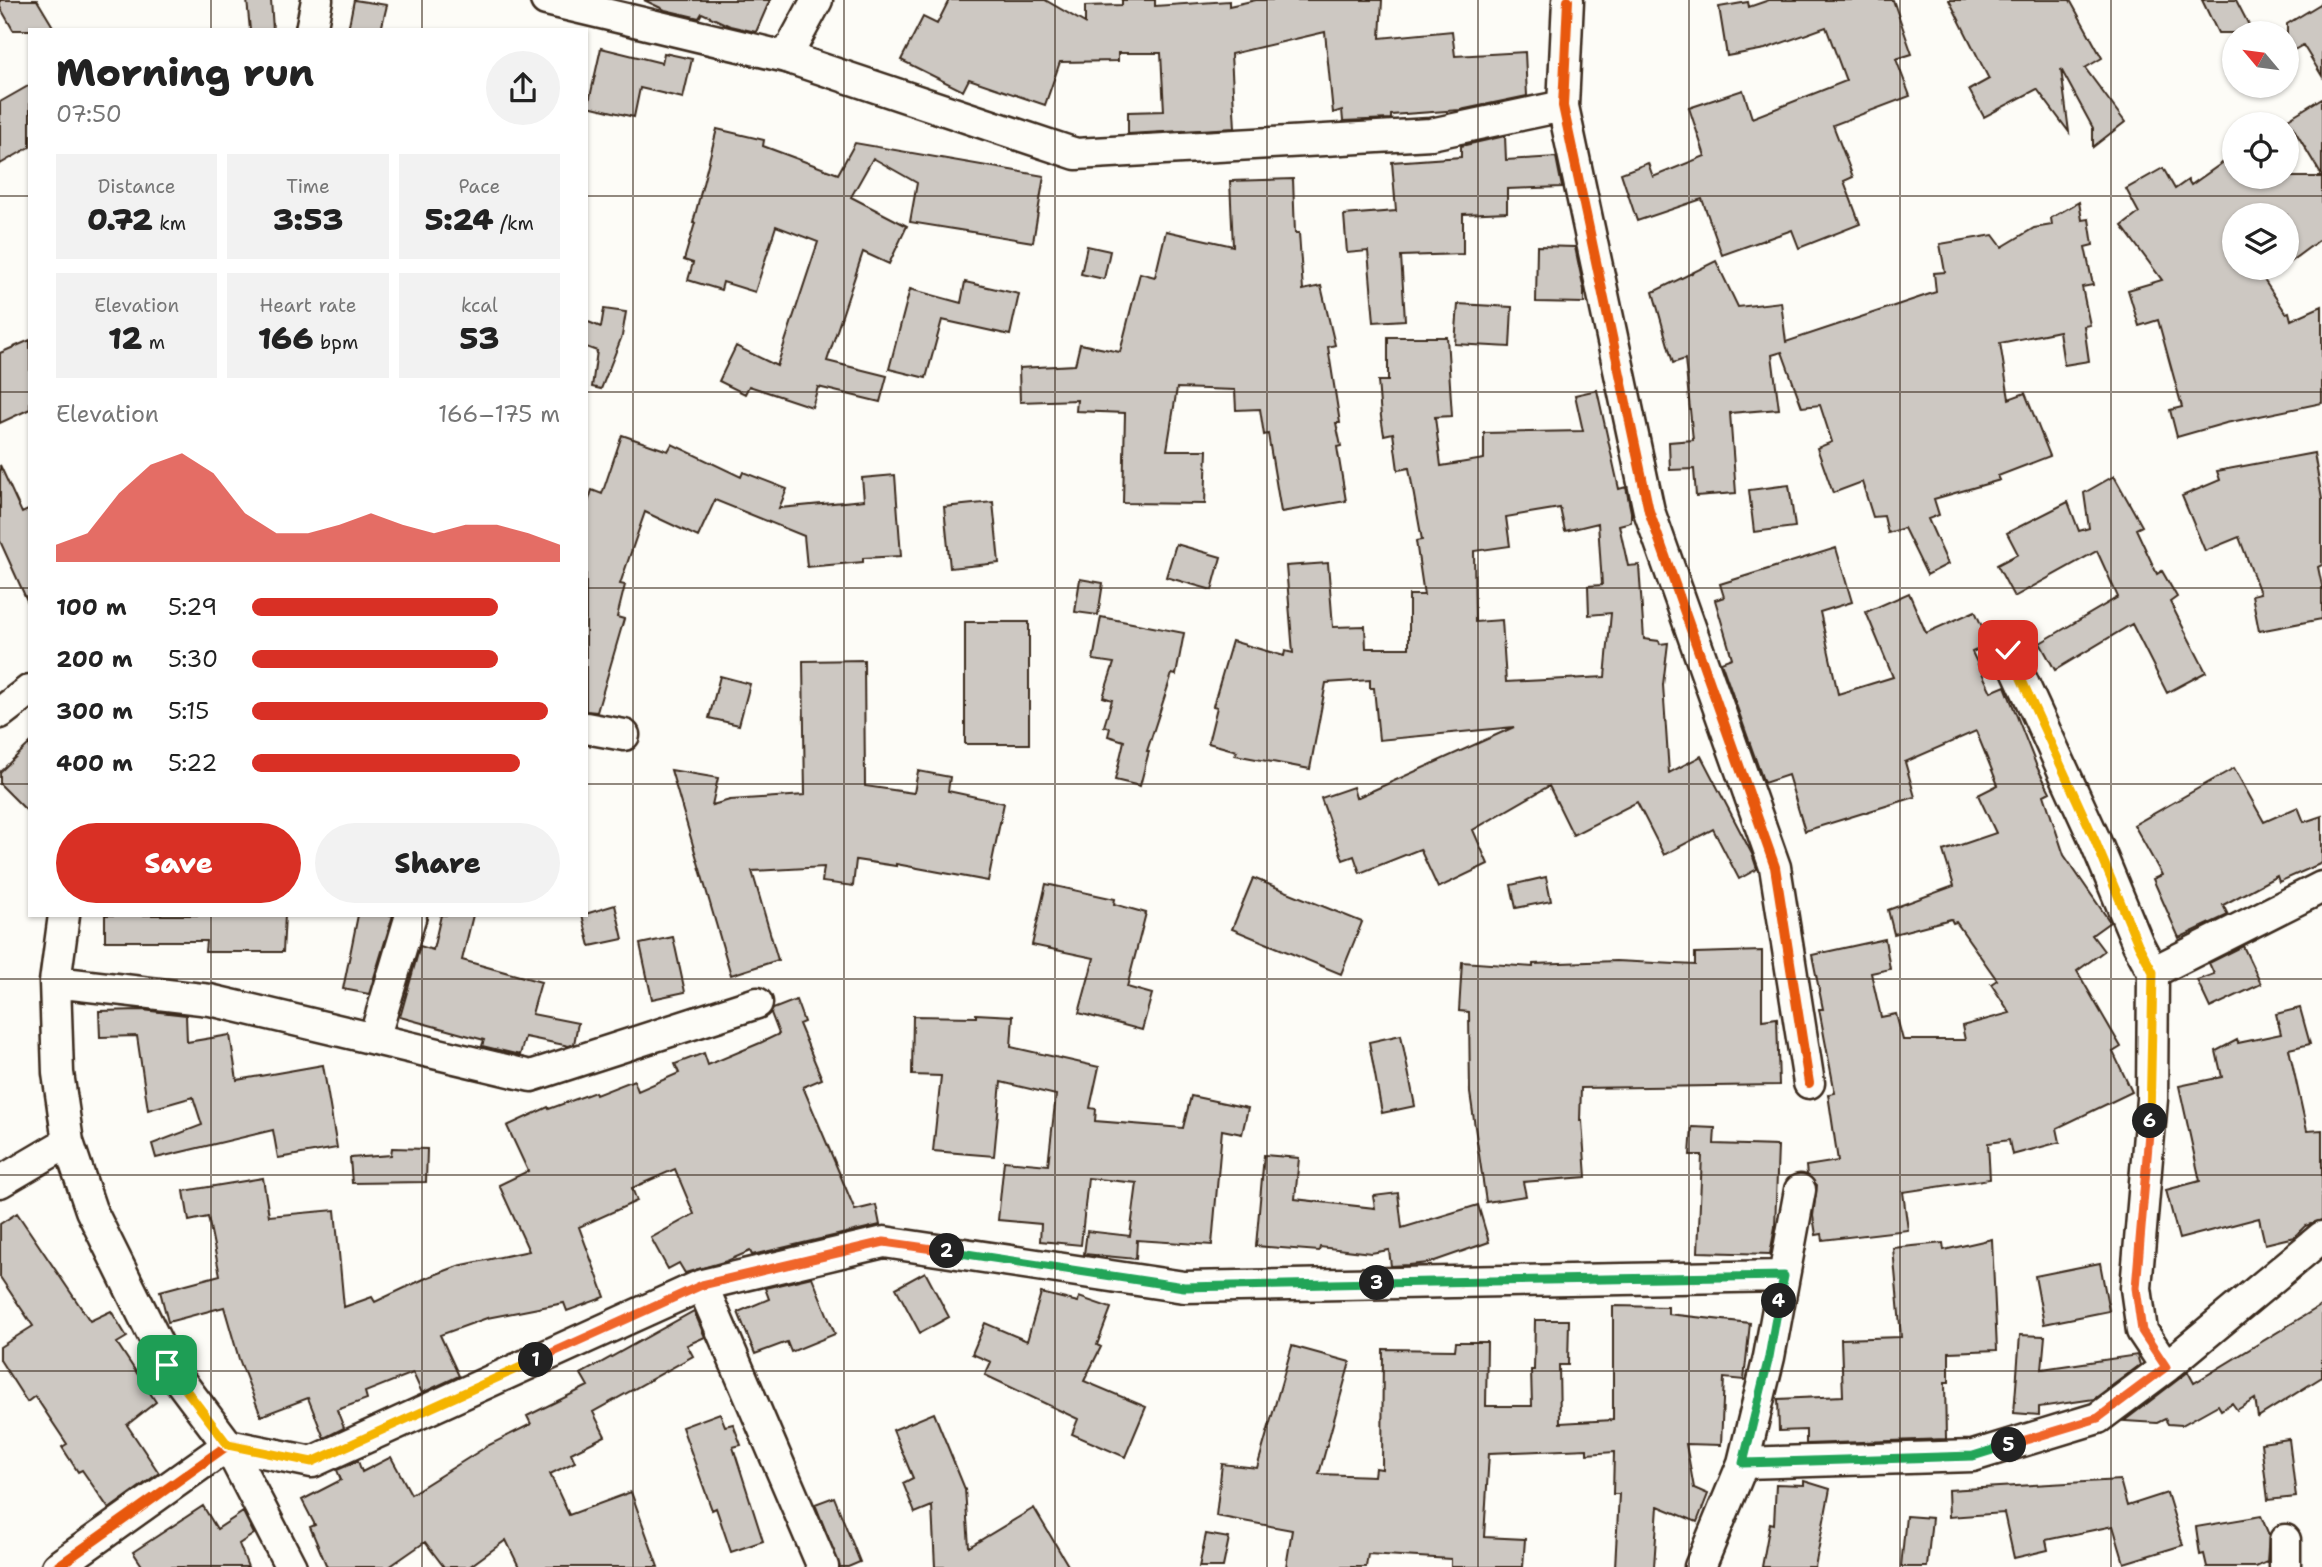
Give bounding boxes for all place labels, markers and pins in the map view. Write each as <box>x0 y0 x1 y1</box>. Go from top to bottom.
pin <box>1978 620 2038 680</box>
pin: 6 <box>2132 1104 2168 1138</box>
pin: 2 <box>930 1234 964 1268</box>
pin: 3 <box>1360 1266 1394 1300</box>
pin: 4 <box>1762 1284 1796 1318</box>
pin <box>137 1335 197 1395</box>
pin: 1 <box>518 1342 554 1378</box>
pin: 5 <box>1992 1428 2026 1462</box>

